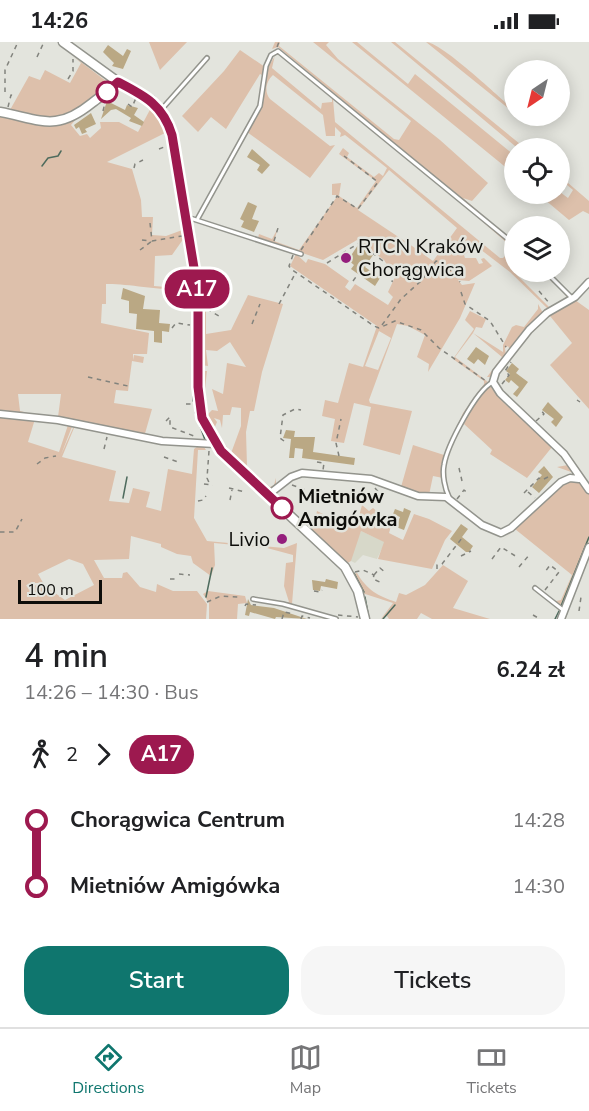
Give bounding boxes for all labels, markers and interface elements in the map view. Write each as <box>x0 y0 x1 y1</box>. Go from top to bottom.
text: 14:26 <box>30 6 88 36</box>
north arrow <box>504 60 570 126</box>
map controls <box>504 60 570 282</box>
unlabelled marker <box>96 81 118 103</box>
button: locate <box>504 138 570 204</box>
button: layers <box>504 216 570 282</box>
place label: RTCN Kraków Chorągwica <box>358 233 483 283</box>
marker: RTCN Kraków Chorągwica <box>339 251 353 265</box>
line badge: A17 <box>162 270 232 308</box>
text: A17 <box>177 275 217 303</box>
place label: Mietniów Amigówka <box>298 483 398 533</box>
marker: Mietniów Amigówka <box>271 497 293 519</box>
place label: Livio <box>228 526 270 553</box>
marker: Livio <box>275 532 289 546</box>
scale bar <box>18 577 102 604</box>
text: 100 m <box>27 579 74 601</box>
text: 4 min <box>24 634 108 679</box>
text: 6.24 zł <box>497 655 565 685</box>
text: 14:26 – 14:30 · Bus <box>24 679 199 706</box>
icon: walk <box>24 738 57 771</box>
icon: forward <box>87 738 120 771</box>
text: A17 <box>141 740 182 768</box>
text: 2 <box>66 741 78 768</box>
text: Chorągwica Centrum <box>70 805 285 835</box>
text: 14:28 <box>512 807 565 834</box>
text: Mietniów Amigówka <box>70 871 280 901</box>
text: 14:30 <box>512 873 565 900</box>
button: Start <box>24 946 289 1015</box>
button: Tickets <box>301 946 565 1015</box>
tab: Directions <box>72 1041 144 1099</box>
tab: Map <box>289 1041 322 1099</box>
tab: Tickets <box>466 1041 517 1099</box>

